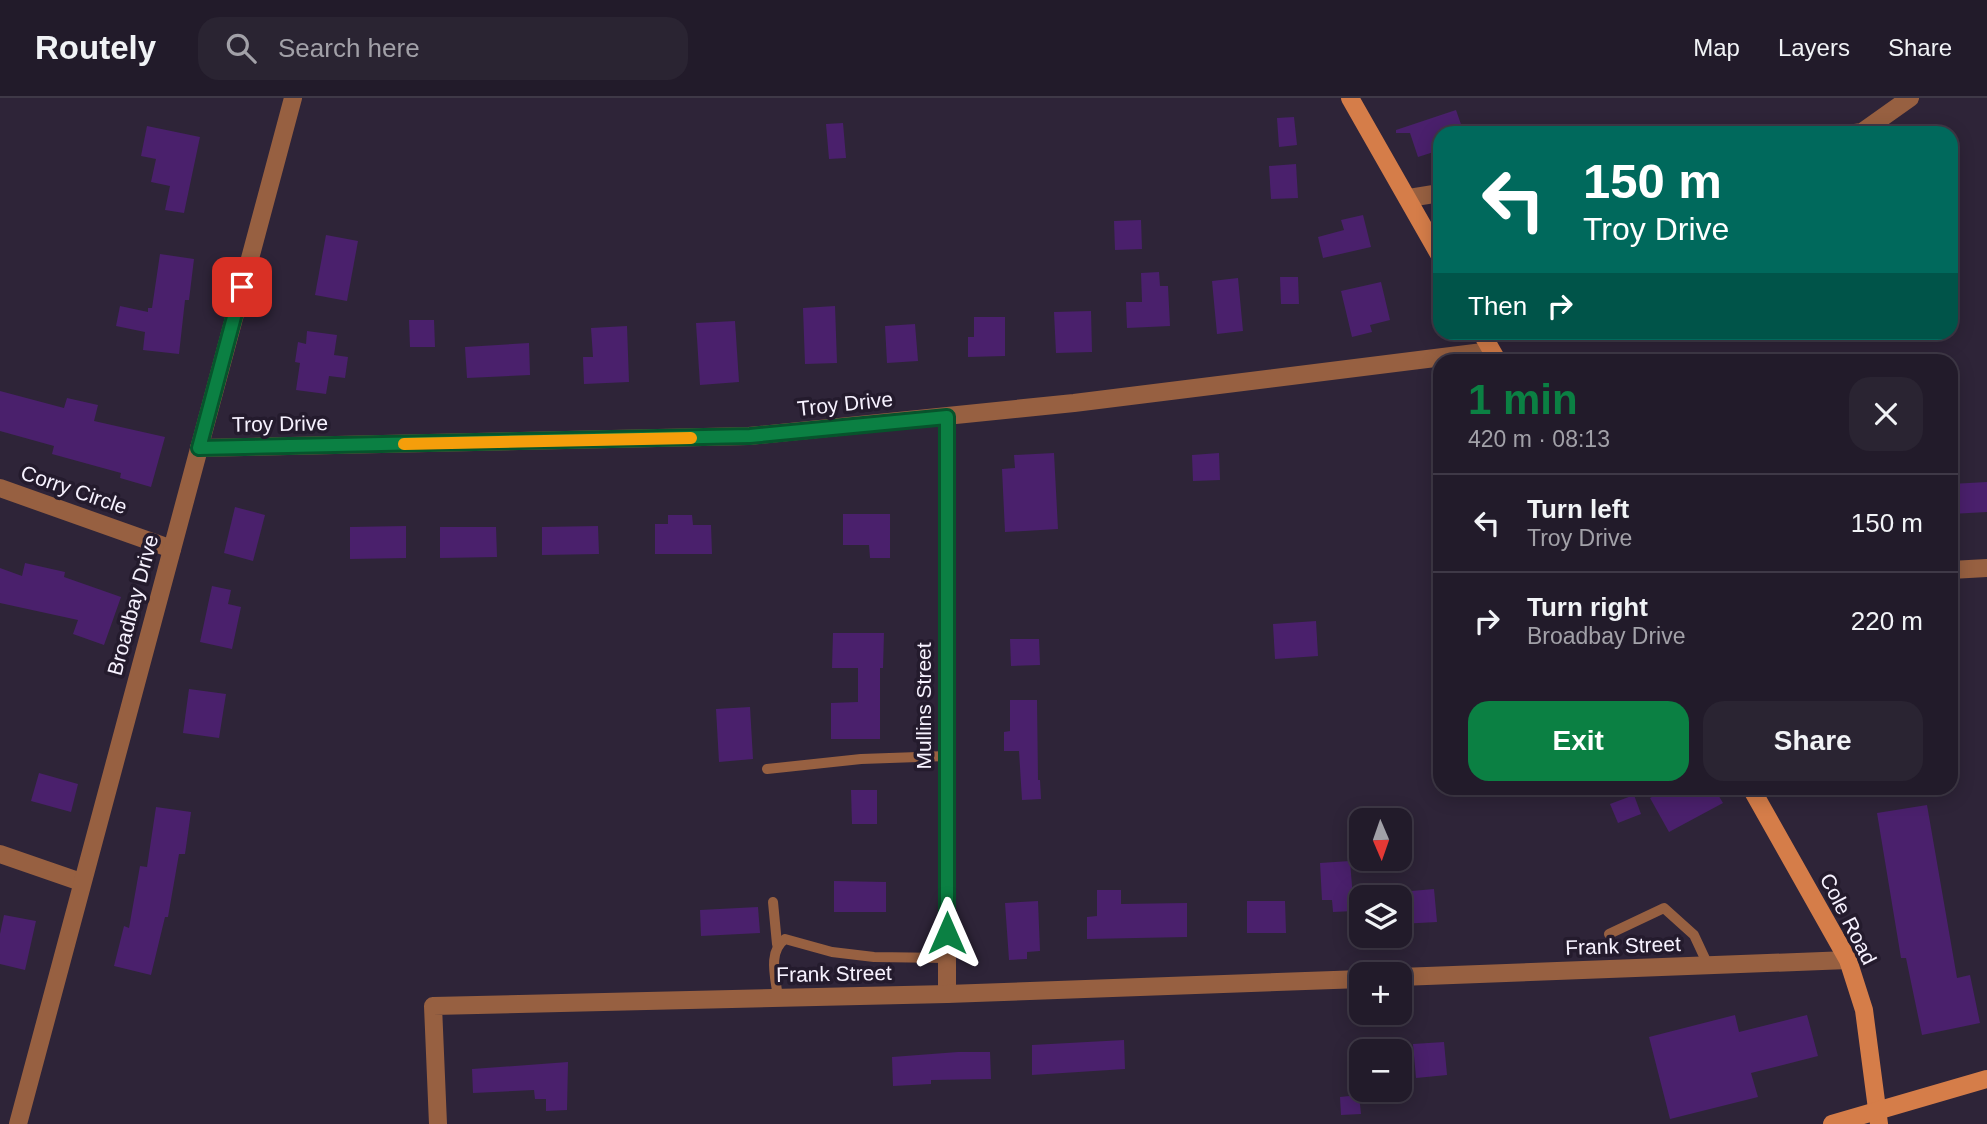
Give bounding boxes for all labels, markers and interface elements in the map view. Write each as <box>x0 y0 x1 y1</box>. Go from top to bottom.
search box <box>198 17 688 80</box>
text: Routely <box>35 29 156 66</box>
icon: search <box>222 29 260 67</box>
text: Search here <box>278 33 420 63</box>
text: Map <box>1693 34 1740 61</box>
text: Layers <box>1778 34 1850 61</box>
text: Share <box>1888 34 1952 61</box>
icon: left <box>1468 154 1559 245</box>
text: 150 m <box>1583 154 1722 208</box>
text: Troy Drive <box>1583 211 1729 247</box>
pin <box>212 257 272 317</box>
icon: arrive <box>223 268 261 306</box>
icon: right <box>1541 287 1579 325</box>
text: Then <box>1468 291 1527 321</box>
text: 1 min <box>1468 376 1578 423</box>
button: close <box>1849 377 1923 451</box>
street label: Troy Drive <box>796 387 894 420</box>
street label: Troy Drive <box>232 411 328 436</box>
text: 420 m · 08:13 <box>1468 426 1610 452</box>
street label: Corry Circle <box>18 461 130 518</box>
text: Turn left <box>1527 494 1629 524</box>
icon: left <box>1468 504 1506 542</box>
text: 150 m <box>1851 508 1923 538</box>
text: Troy Drive <box>1527 525 1632 551</box>
street label: Broadbay Drive <box>103 532 162 678</box>
text: Turn right <box>1527 592 1648 622</box>
icon: right <box>1468 602 1506 640</box>
text: 220 m <box>1851 606 1923 636</box>
text: Broadbay Drive <box>1527 623 1686 649</box>
street label: Mullins Street <box>912 642 935 770</box>
button: Exit <box>1468 701 1689 781</box>
button: Share <box>1703 701 1923 781</box>
north arrow <box>1349 808 1412 872</box>
map controls <box>1349 808 1412 1102</box>
street label: Cole Road <box>1816 869 1881 968</box>
button: layers <box>1349 885 1412 948</box>
position arrow <box>910 896 984 970</box>
street label: Frank Street <box>1565 932 1681 959</box>
street label: Frank Street <box>776 961 892 986</box>
button: + <box>1349 962 1412 1025</box>
button: − <box>1349 1039 1412 1102</box>

